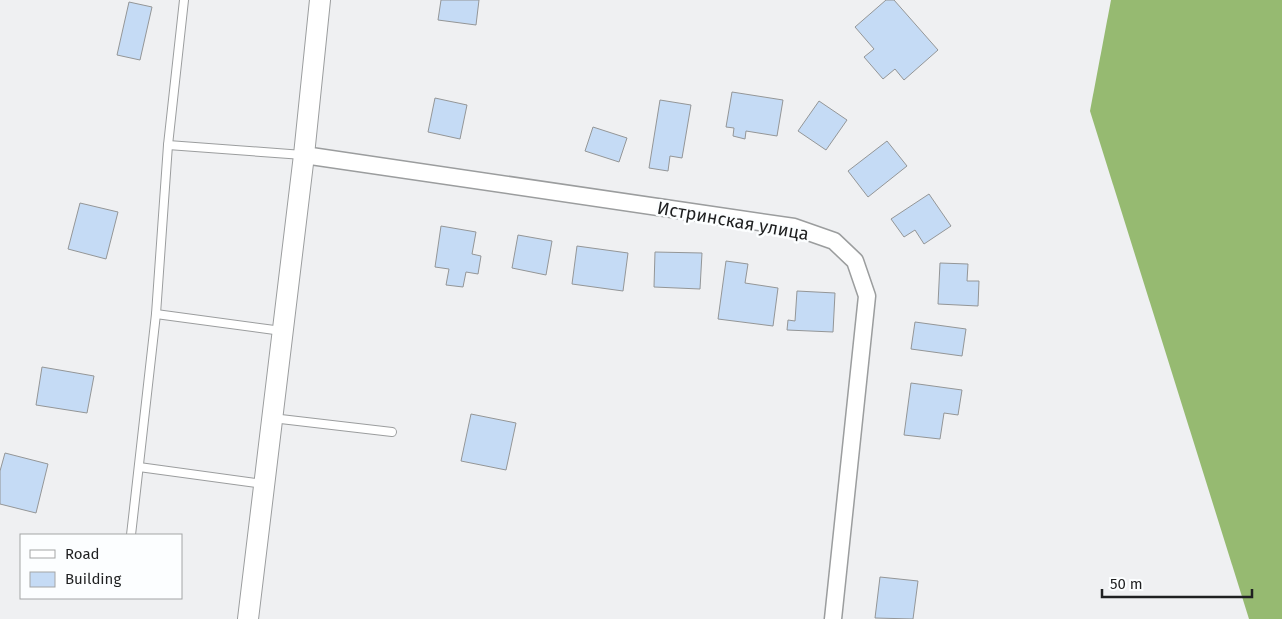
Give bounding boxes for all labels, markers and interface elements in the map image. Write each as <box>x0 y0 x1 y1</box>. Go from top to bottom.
street label: Истринская улица <box>656 197 810 245</box>
legend <box>20 534 182 599</box>
text: Road <box>65 545 100 563</box>
scale bar <box>1102 566 1252 598</box>
text: Building <box>65 570 121 588</box>
text: 50 m <box>1110 575 1143 593</box>

